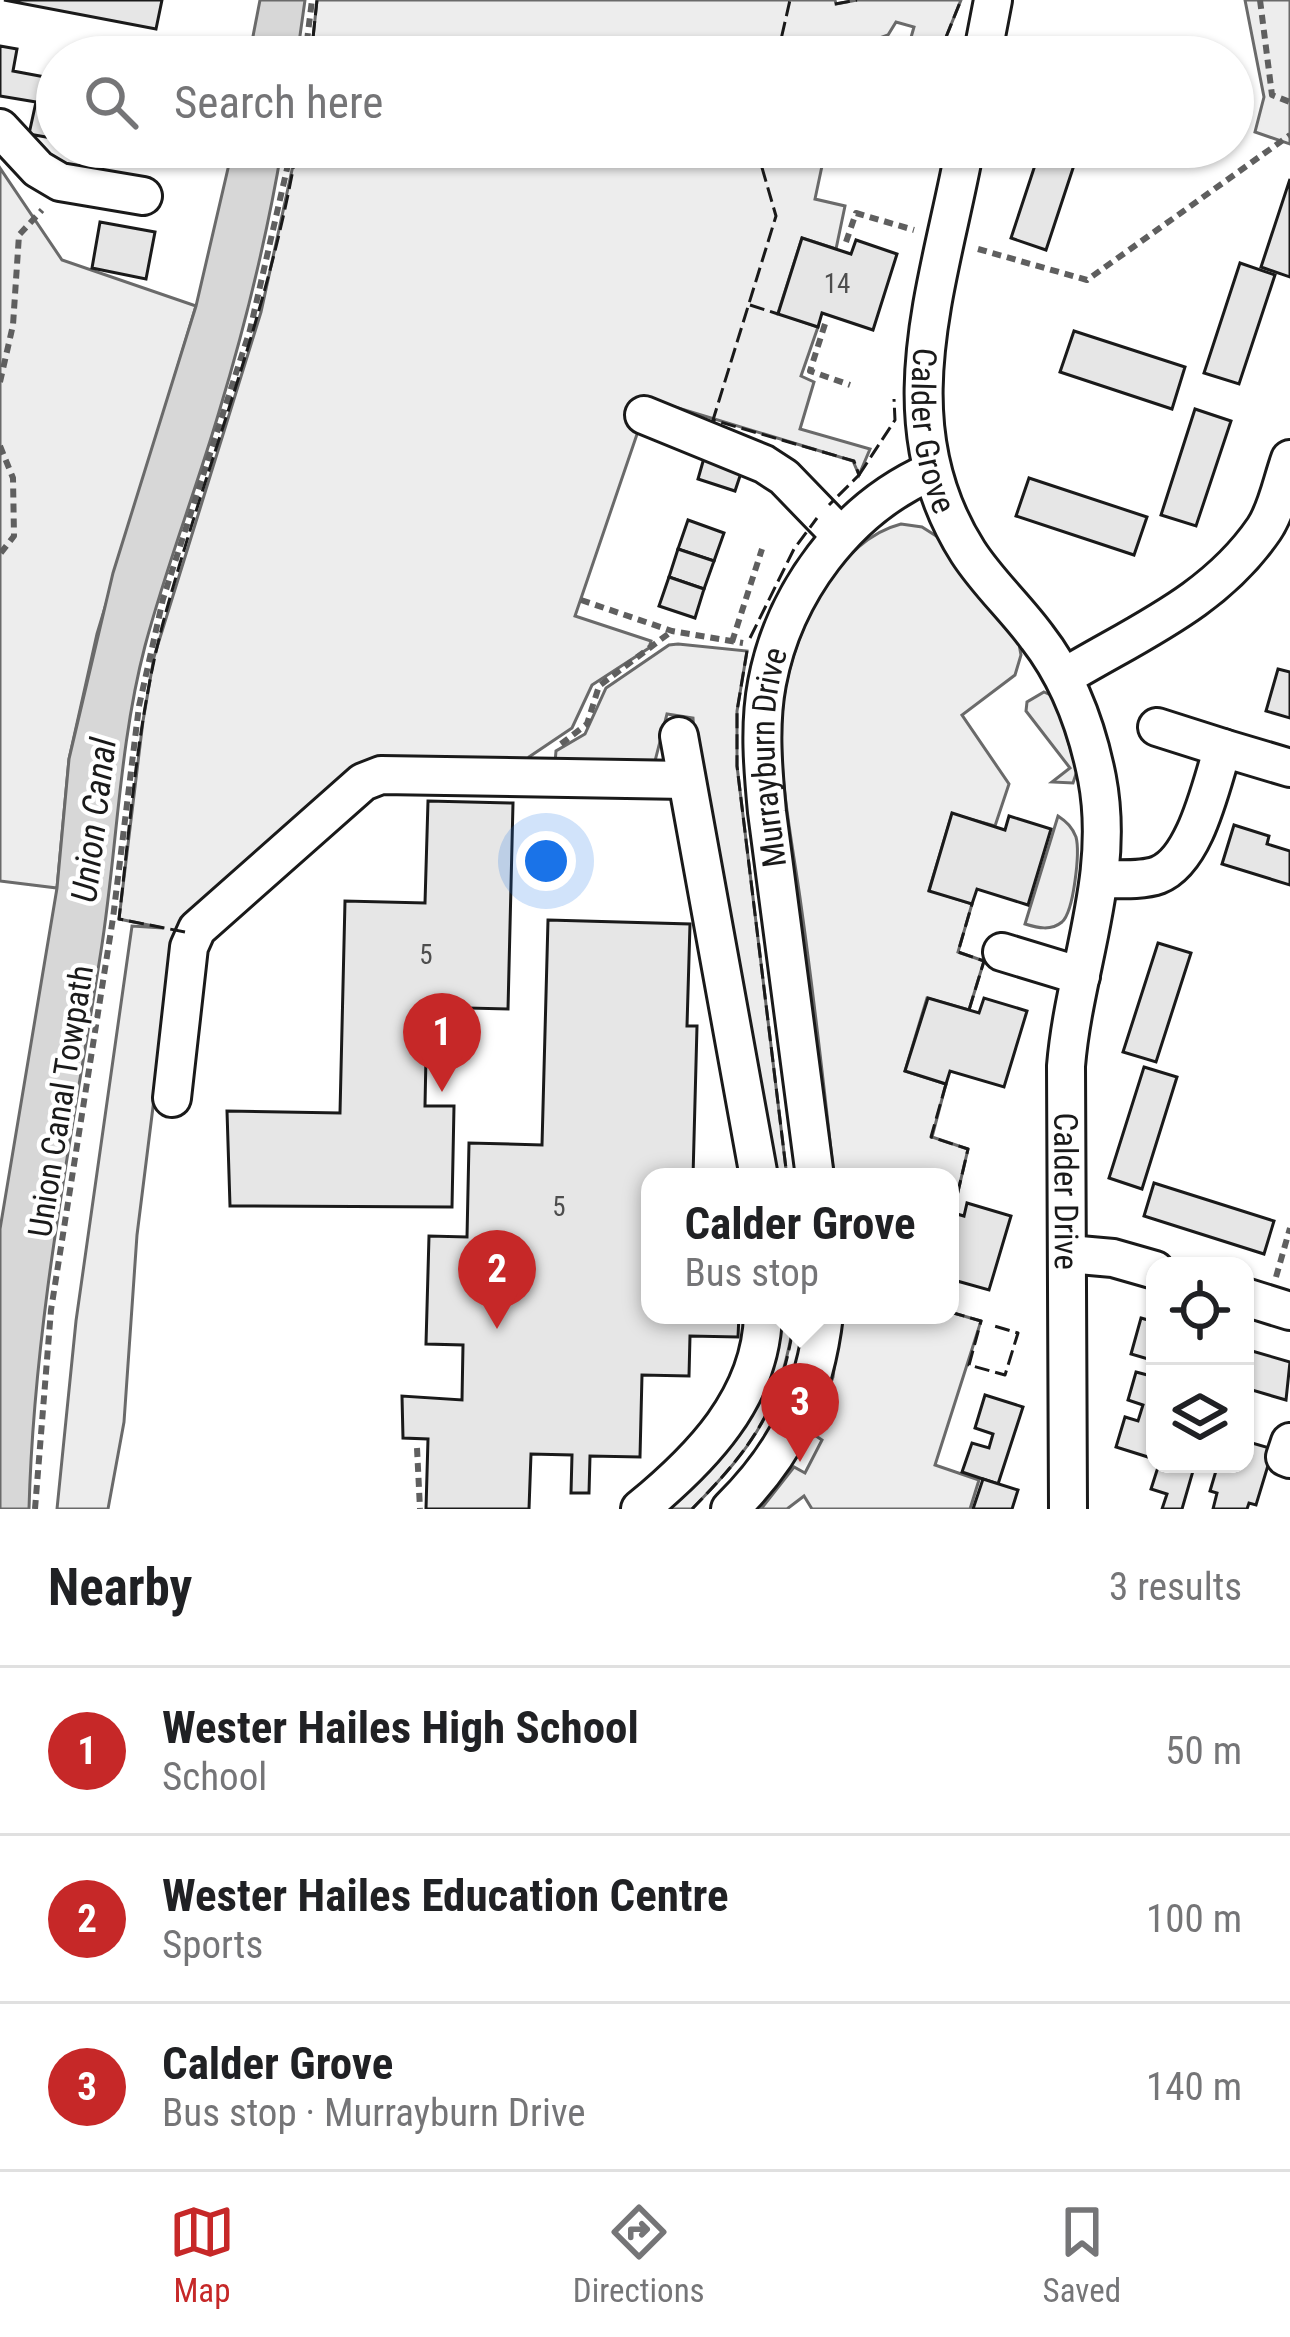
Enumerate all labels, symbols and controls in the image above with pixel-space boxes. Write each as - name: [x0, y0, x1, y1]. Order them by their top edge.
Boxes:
- search box: [36, 36, 1254, 168]
- icon: search: [78, 69, 144, 135]
- text: Search here: [174, 76, 383, 129]
- house number: 14: [824, 268, 850, 300]
- street label: Calder Grove: [904, 346, 964, 519]
- street label: Murrayburn Drive: [743, 643, 795, 870]
- water label: Union Canal: [63, 735, 125, 905]
- your location: [516, 831, 576, 891]
- house number: 5: [419, 939, 433, 971]
- street label: Union Canal Towpath: [20, 963, 101, 1240]
- pin: 1: [403, 993, 481, 1092]
- street label: Calder Drive: [1046, 1112, 1086, 1270]
- popup: [641, 1168, 959, 1324]
- house number: 5: [552, 1191, 566, 1223]
- text: Calder Grove: [684, 1197, 916, 1250]
- pin: 2: [458, 1230, 536, 1329]
- text: Bus stop: [684, 1250, 819, 1296]
- map controls: [1146, 1257, 1254, 1473]
- button: locate: [1146, 1257, 1254, 1365]
- pin: 3: [761, 1363, 839, 1462]
- button: layers: [1146, 1365, 1254, 1473]
- text: Nearby: [48, 1558, 192, 1617]
- text: 3 results: [1109, 1564, 1242, 1610]
- text: Wester Hailes High School: [162, 1701, 639, 1754]
- text: 1: [77, 1728, 97, 1774]
- text: 50 m: [1165, 1728, 1242, 1774]
- text: School: [162, 1754, 267, 1800]
- text: Wester Hailes Education Centre: [162, 1869, 729, 1922]
- text: 2: [77, 1896, 97, 1942]
- text: 100 m: [1146, 1896, 1242, 1942]
- text: Sports: [162, 1922, 263, 1968]
- text: Calder Grove: [162, 2037, 393, 2090]
- text: 3: [77, 2064, 97, 2110]
- text: 140 m: [1146, 2064, 1242, 2110]
- text: Bus stop · Murrayburn Drive: [162, 2090, 586, 2136]
- tab: Map: [169, 2199, 235, 2310]
- tab: Directions: [573, 2199, 705, 2310]
- tab: Saved: [1043, 2199, 1121, 2310]

